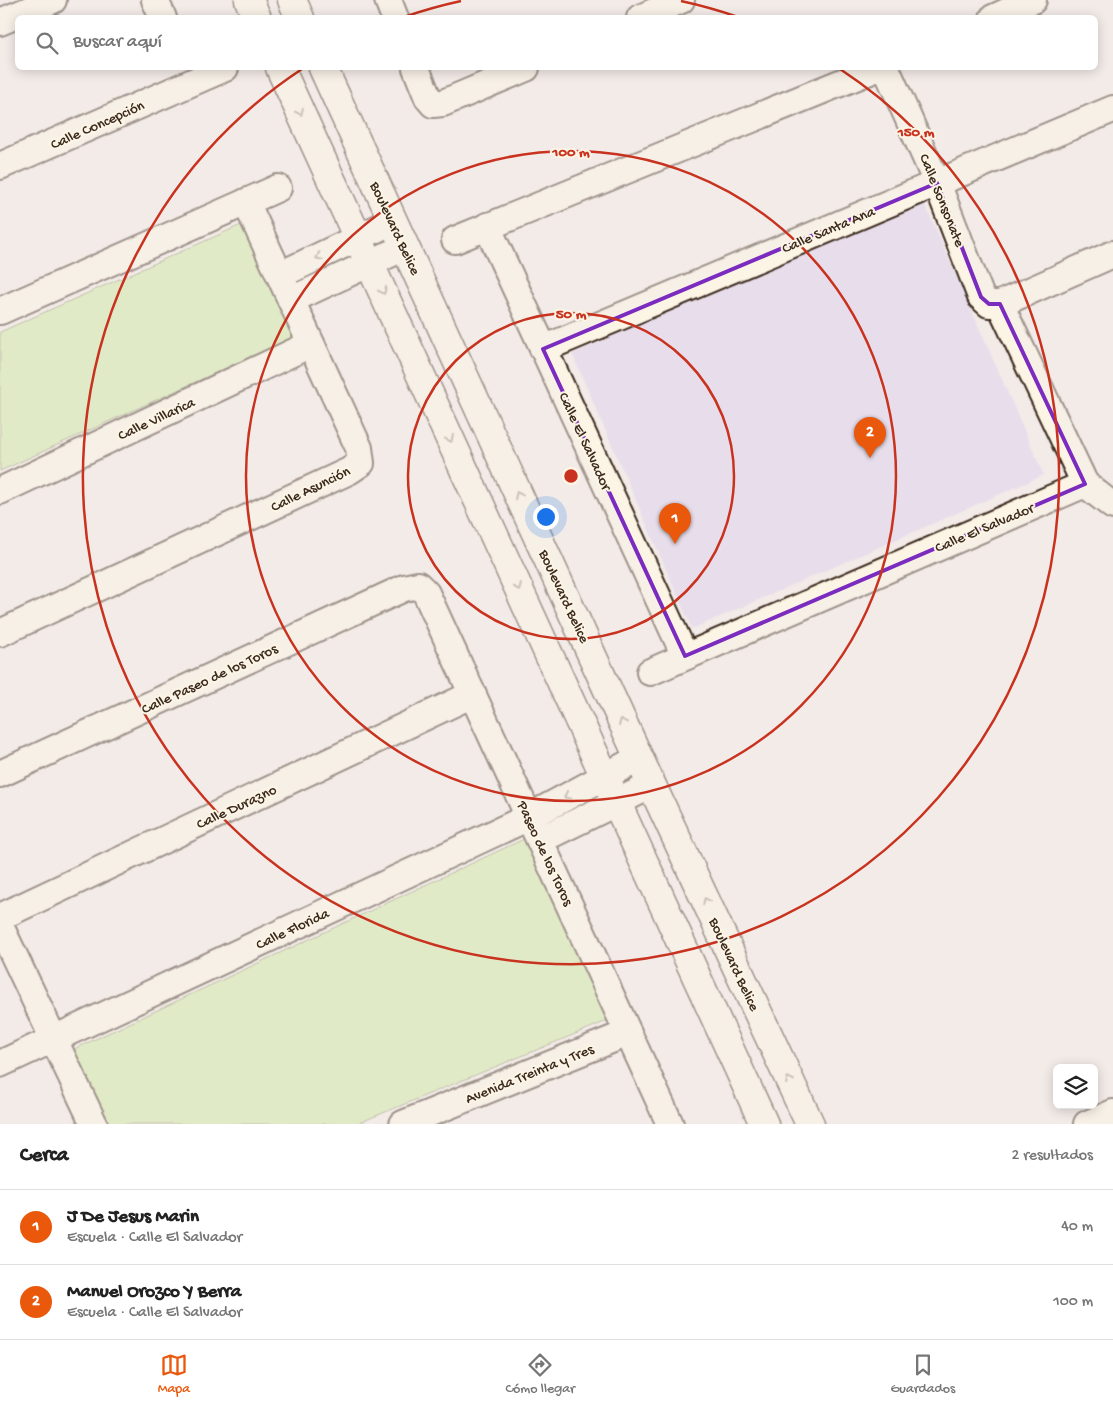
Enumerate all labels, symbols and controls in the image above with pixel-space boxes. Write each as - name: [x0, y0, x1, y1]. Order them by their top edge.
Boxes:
- search box: [15, 15, 1098, 70]
- icon: search: [33, 29, 61, 57]
- text: Buscar aquí: [73, 31, 162, 54]
- street label: Calle Concepción: [48, 97, 148, 155]
- one-way arrow: [294, 107, 305, 116]
- text: 150 m: [897, 124, 935, 142]
- text: 100 m: [551, 144, 590, 162]
- street label: Calle Sonsonate: [914, 152, 968, 250]
- street label: Boulevard Belice: [364, 178, 424, 279]
- street label: Calle Santa Ana: [780, 203, 879, 258]
- one-way arrow: [315, 251, 324, 262]
- one-way arrow: [376, 286, 387, 295]
- text: 50 m: [556, 306, 587, 324]
- street label: Calle El Salvador: [554, 390, 615, 495]
- street label: Calle Villarica: [115, 394, 199, 445]
- pin: 2: [854, 417, 886, 458]
- one-way arrow: [444, 434, 455, 443]
- street label: Calle Asunción: [268, 463, 354, 517]
- centre of rings: [562, 467, 580, 485]
- one-way arrow: [514, 491, 525, 500]
- street label: Calle El Salvador: [932, 499, 1039, 558]
- pin: 1: [659, 503, 691, 544]
- your location: [533, 504, 559, 530]
- street label: Boulevard Belice: [533, 546, 593, 647]
- one-way arrow: [512, 582, 522, 591]
- street label: Calle Paseo de los Toros: [139, 640, 281, 719]
- one-way arrow: [618, 718, 629, 727]
- street label: Calle Durazno: [194, 781, 280, 834]
- one-way arrow: [563, 790, 572, 800]
- street label: Paseo de los Toros: [512, 798, 577, 910]
- one-way arrow: [701, 897, 712, 906]
- street label: Calle Florida: [253, 905, 333, 955]
- street label: Boulevard Belice: [703, 914, 763, 1015]
- street label: Avenida Treinta y Tres: [463, 1041, 597, 1109]
- map controls: [1053, 1064, 1098, 1109]
- button: layers: [1053, 1064, 1098, 1109]
- one-way arrow: [785, 1076, 796, 1085]
- text: Cerca: [20, 1144, 68, 1169]
- text: 2 resultados: [1012, 1147, 1093, 1166]
- text: J De Jesus Marin: [67, 1206, 199, 1229]
- text: 1: [33, 1218, 39, 1237]
- text: 40 m: [1061, 1218, 1093, 1237]
- text: Escuela · Calle El Salvador: [67, 1229, 242, 1248]
- text: Manuel Orozco Y Berra: [67, 1281, 241, 1304]
- text: 2: [32, 1293, 40, 1312]
- text: 100 m: [1053, 1293, 1093, 1312]
- text: Escuela · Calle El Salvador: [67, 1304, 242, 1323]
- tab: Mapa: [158, 1351, 190, 1398]
- tab: Cómo llegar: [505, 1351, 575, 1398]
- tab: Guardados: [890, 1351, 955, 1398]

